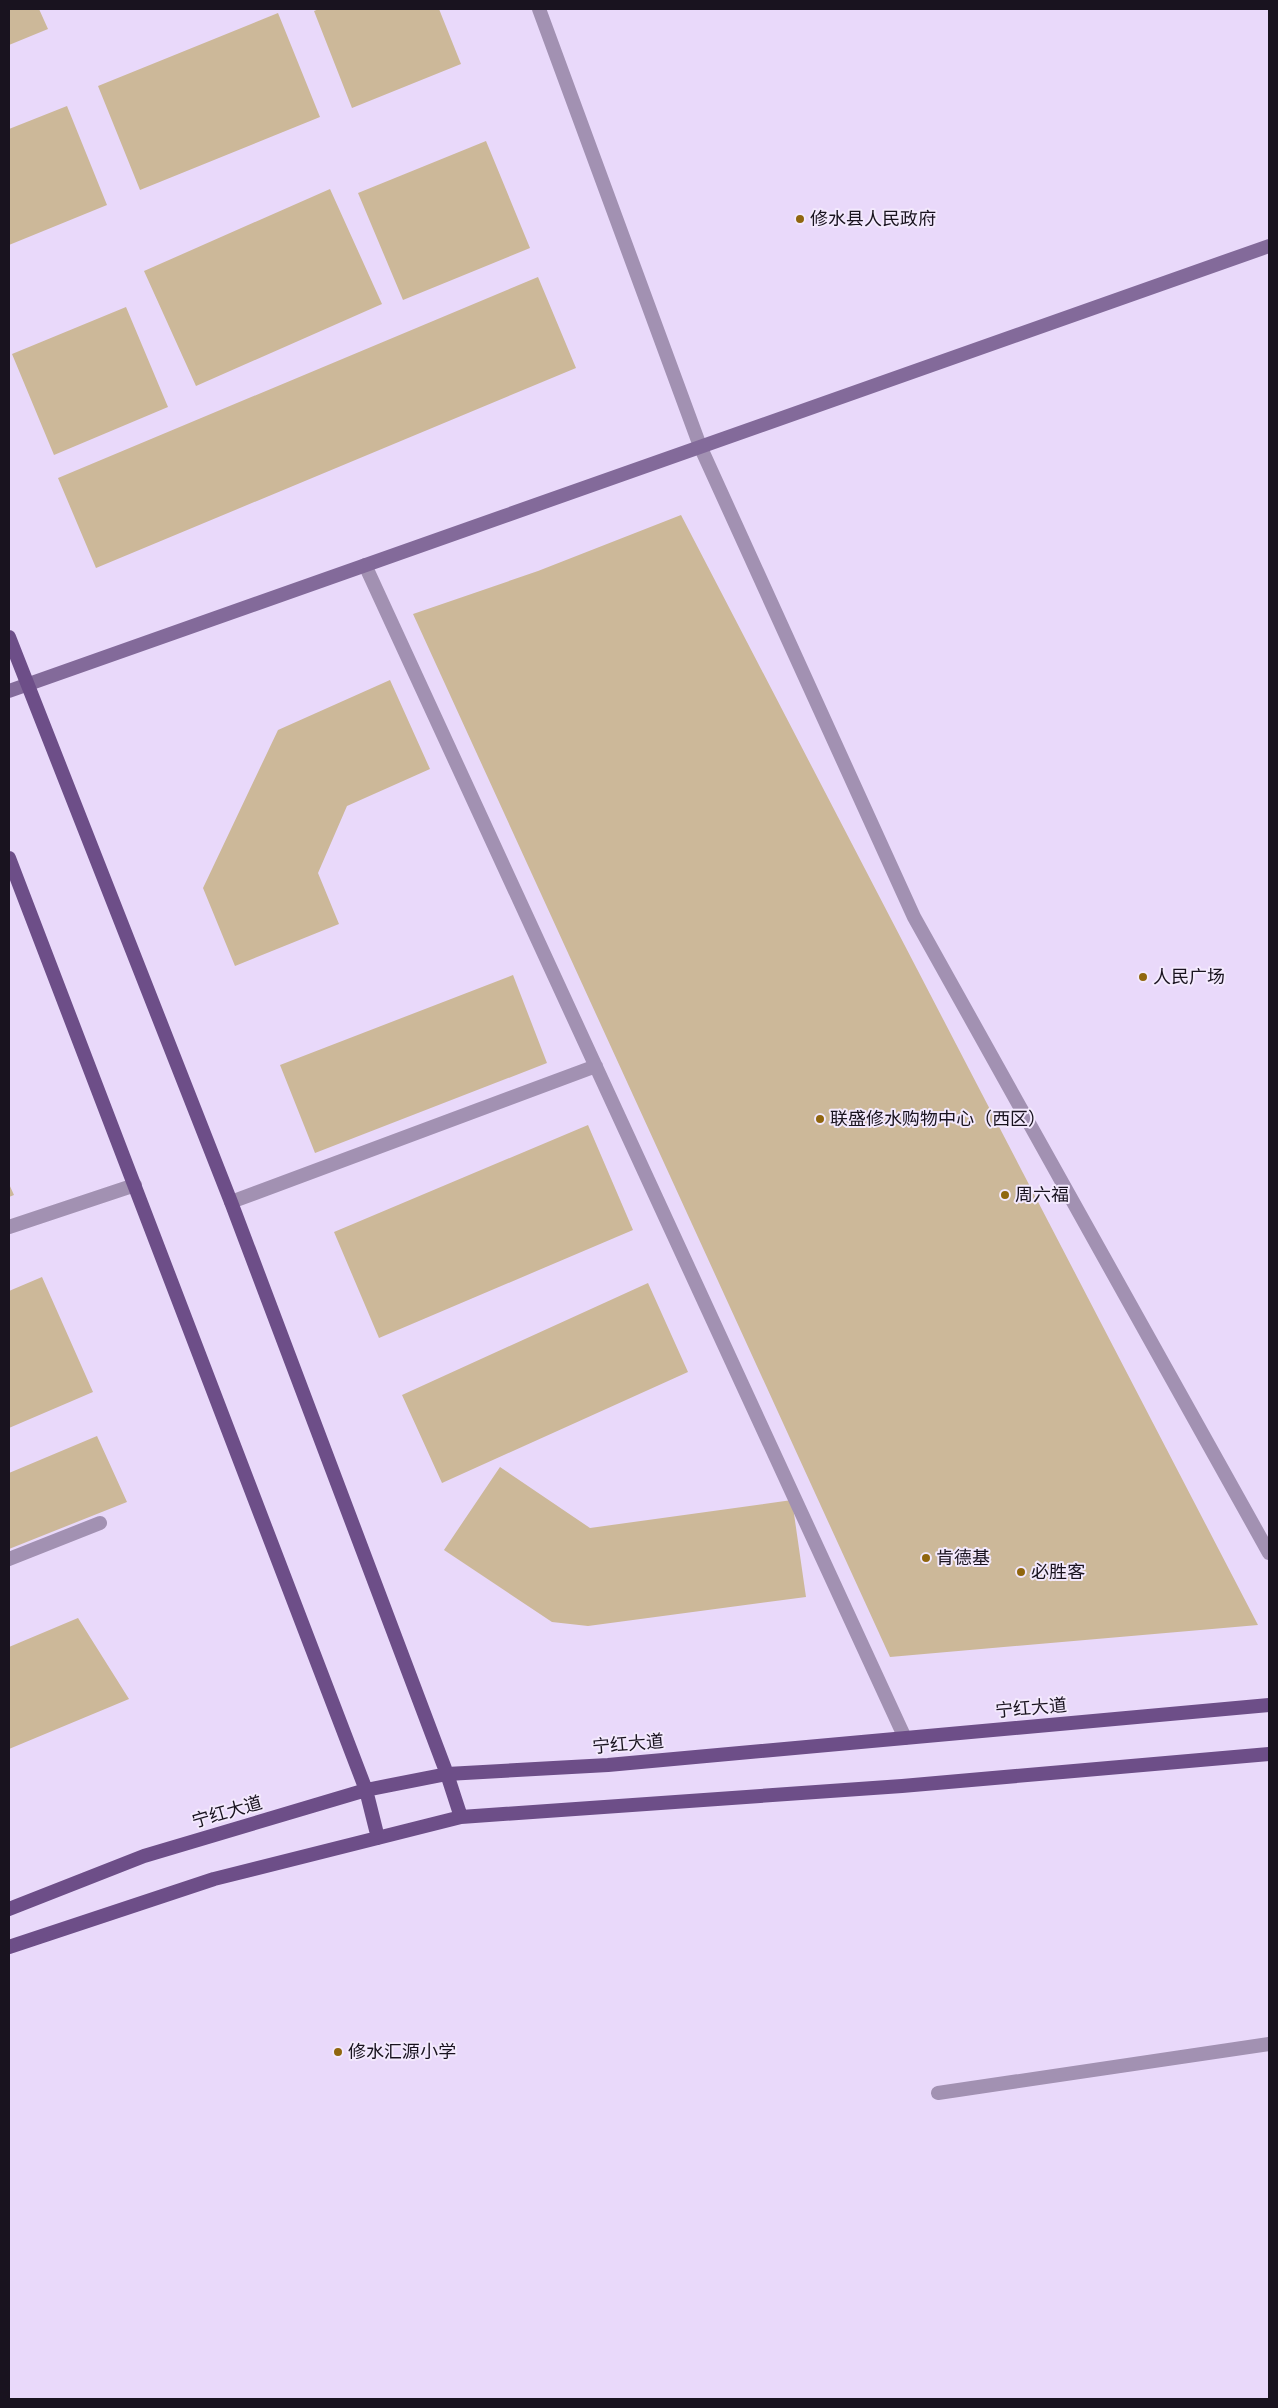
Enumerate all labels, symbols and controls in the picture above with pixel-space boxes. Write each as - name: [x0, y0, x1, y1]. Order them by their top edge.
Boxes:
- place label: 修水县人民政府: [810, 207, 936, 230]
- marker: 修水县人民政府: [794, 213, 806, 225]
- place label: 人民广场: [1153, 965, 1225, 988]
- marker: 人民广场: [1137, 971, 1149, 983]
- place label: 联盛修水购物中心（西区）: [830, 1107, 1046, 1130]
- marker: 联盛修水购物中心（西区）: [814, 1113, 826, 1125]
- place label: 周六福: [1015, 1183, 1069, 1206]
- marker: 周六福: [999, 1189, 1011, 1201]
- place label: 肯德基: [936, 1546, 990, 1569]
- marker: 肯德基: [920, 1552, 932, 1564]
- place label: 必胜客: [1031, 1560, 1085, 1583]
- marker: 必胜客: [1015, 1566, 1027, 1578]
- street label: 宁红大道: [994, 1693, 1068, 1722]
- street label: 宁红大道: [591, 1729, 665, 1758]
- street label: 宁红大道: [189, 1791, 265, 1832]
- place label: 修水汇源小学: [348, 2040, 456, 2063]
- marker: 修水汇源小学: [332, 2046, 344, 2058]

